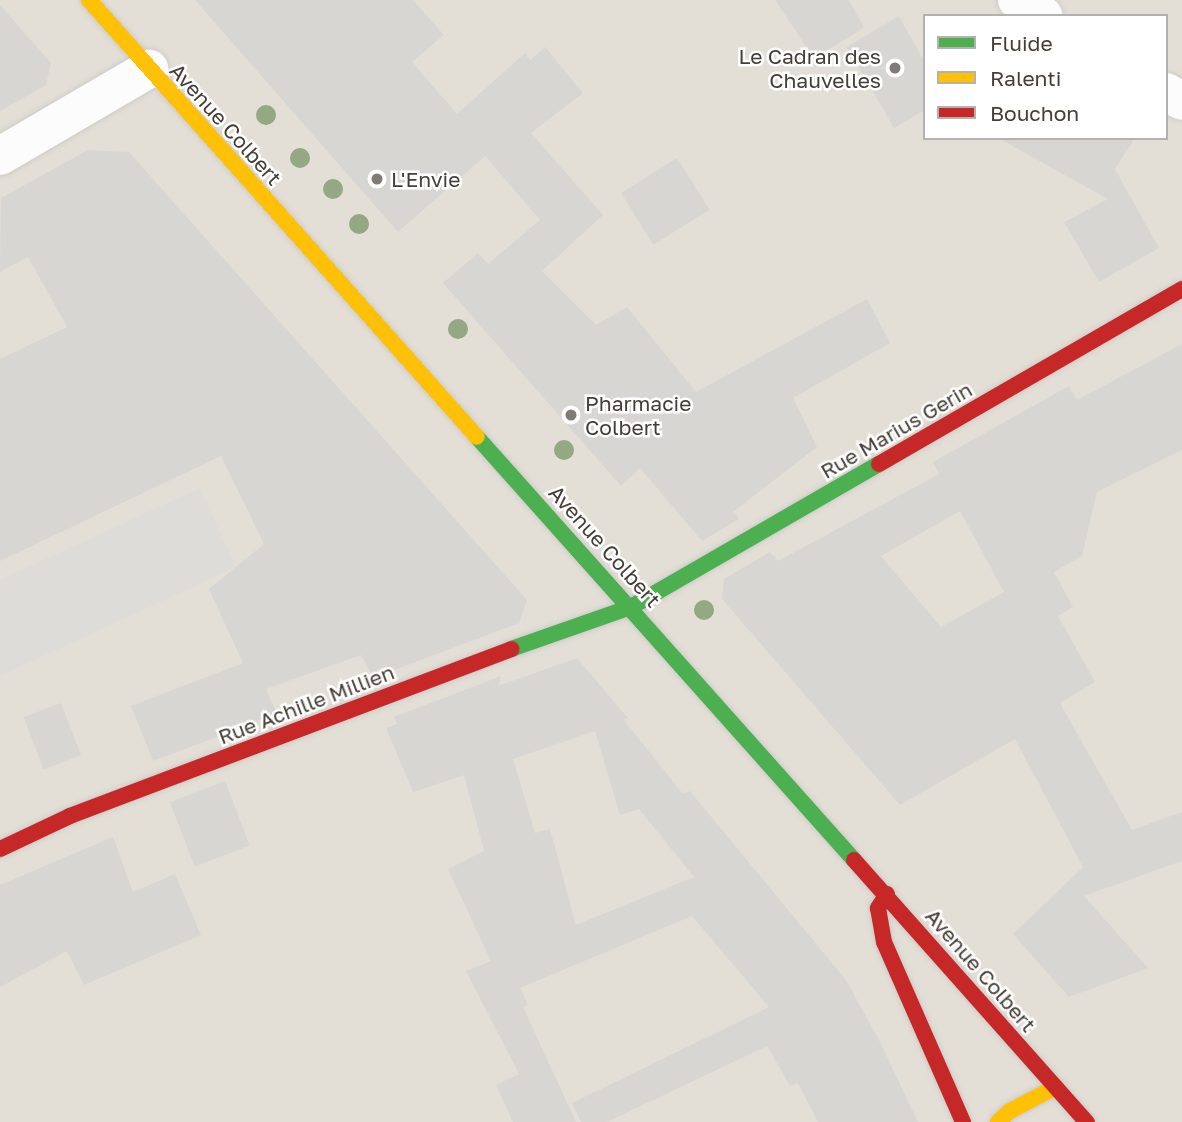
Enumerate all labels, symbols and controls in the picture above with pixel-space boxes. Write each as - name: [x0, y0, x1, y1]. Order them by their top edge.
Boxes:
- legend: [923, 14, 1168, 140]
- text: Fluide: [990, 30, 1053, 56]
- place label: Le Cadran des Chauvelles: [739, 43, 881, 93]
- street label: Avenue Colbert: [165, 58, 287, 190]
- marker: Le Cadran des Chauvelles: [887, 60, 903, 76]
- text: Ralenti: [990, 65, 1061, 91]
- text: Bouchon: [990, 100, 1079, 126]
- place label: L'Envie: [391, 166, 460, 192]
- marker: L'Envie: [369, 171, 385, 187]
- street label: Rue Marius Gerin: [816, 376, 976, 484]
- place label: Pharmacie Colbert: [585, 390, 691, 440]
- marker: Pharmacie Colbert: [563, 407, 579, 423]
- street label: Avenue Colbert: [544, 480, 666, 612]
- street label: Rue Achille Millien: [214, 659, 398, 749]
- street label: Avenue Colbert: [921, 903, 1041, 1037]

